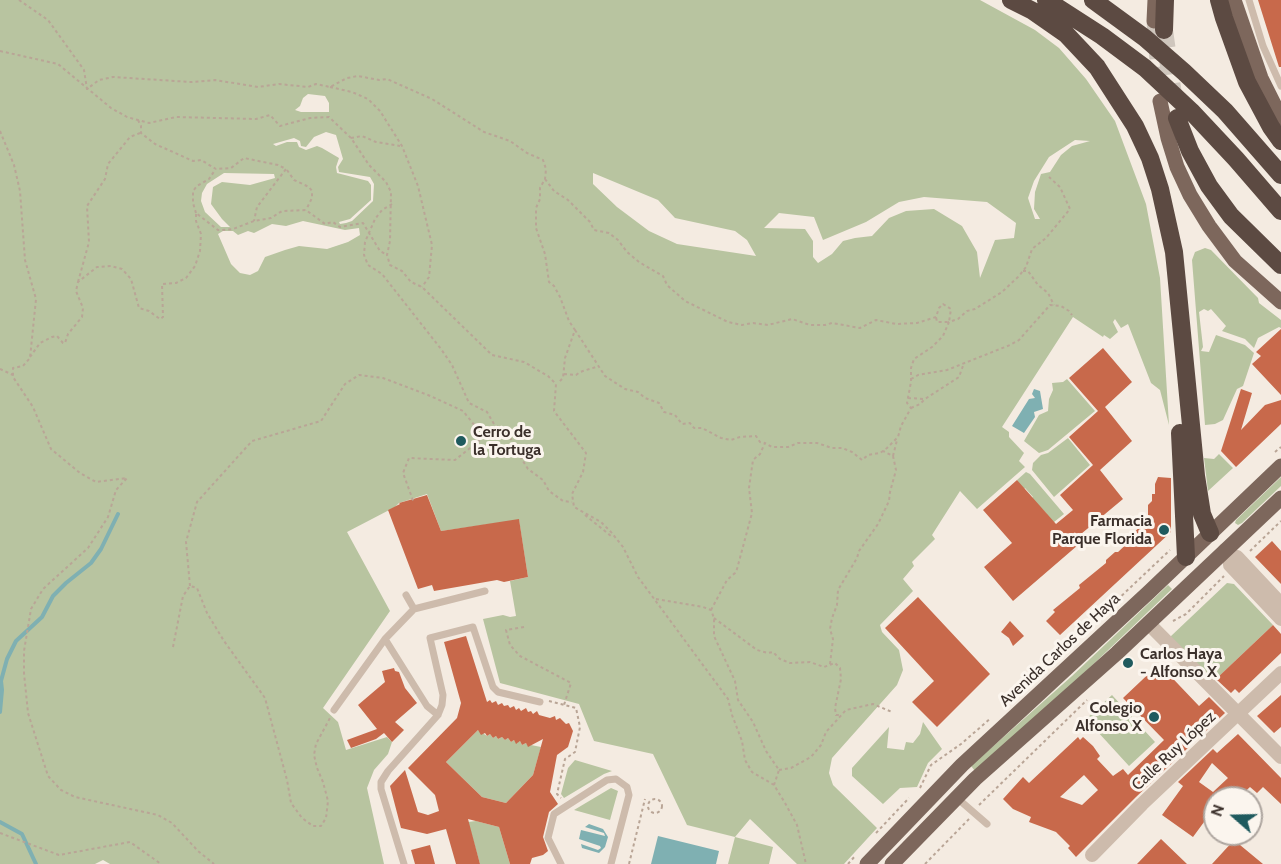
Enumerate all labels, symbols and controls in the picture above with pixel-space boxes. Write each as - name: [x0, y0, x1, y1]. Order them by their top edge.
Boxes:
- place label: Cerro de la Tortuga: [473, 422, 541, 460]
- marker: Cerro de la Tortuga: [454, 434, 468, 448]
- place label: Farmacia Parque Florida: [1052, 511, 1152, 549]
- marker: Farmacia Parque Florida: [1157, 523, 1171, 537]
- street label: Avenida Carlos de Haya: [996, 589, 1124, 711]
- place label: Carlos Haya - Alfonso X: [1140, 644, 1222, 682]
- marker: Carlos Haya - Alfonso X: [1121, 656, 1135, 670]
- place label: Colegio Alfonso X: [1075, 698, 1142, 736]
- street label: Calle Ruy López: [1128, 707, 1220, 795]
- marker: Colegio Alfonso X: [1147, 710, 1161, 724]
- north arrow: [1203, 786, 1263, 846]
- text: N: [1207, 802, 1228, 819]

